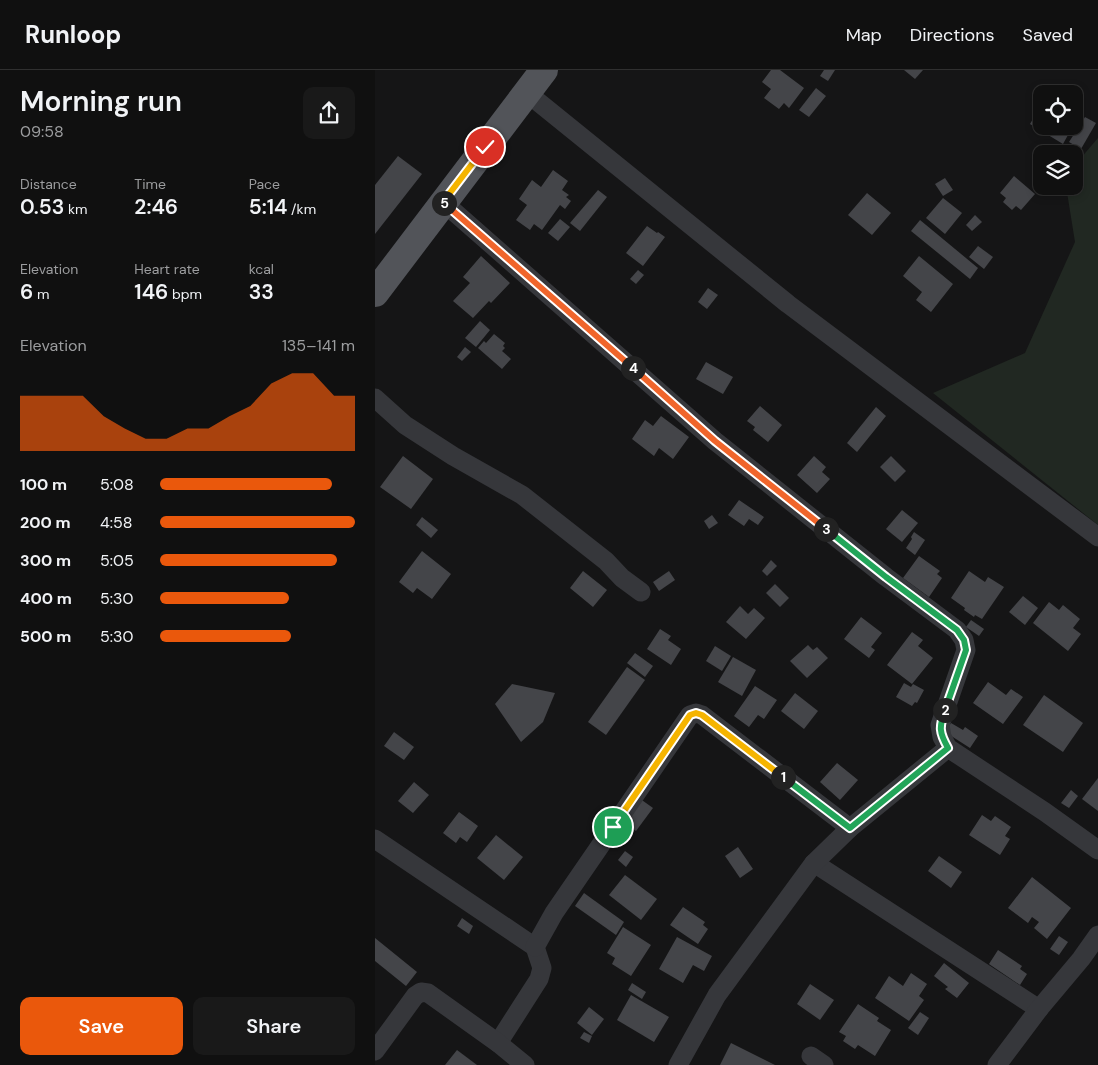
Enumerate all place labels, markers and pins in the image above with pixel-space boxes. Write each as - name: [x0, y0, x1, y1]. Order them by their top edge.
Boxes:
- pin: [464, 126, 506, 168]
- pin: 5: [431, 190, 457, 216]
- pin: 4: [621, 356, 645, 380]
- pin: 3: [813, 516, 839, 542]
- pin: 2: [933, 698, 957, 722]
- pin: 1: [771, 764, 795, 790]
- pin: [592, 806, 634, 848]

